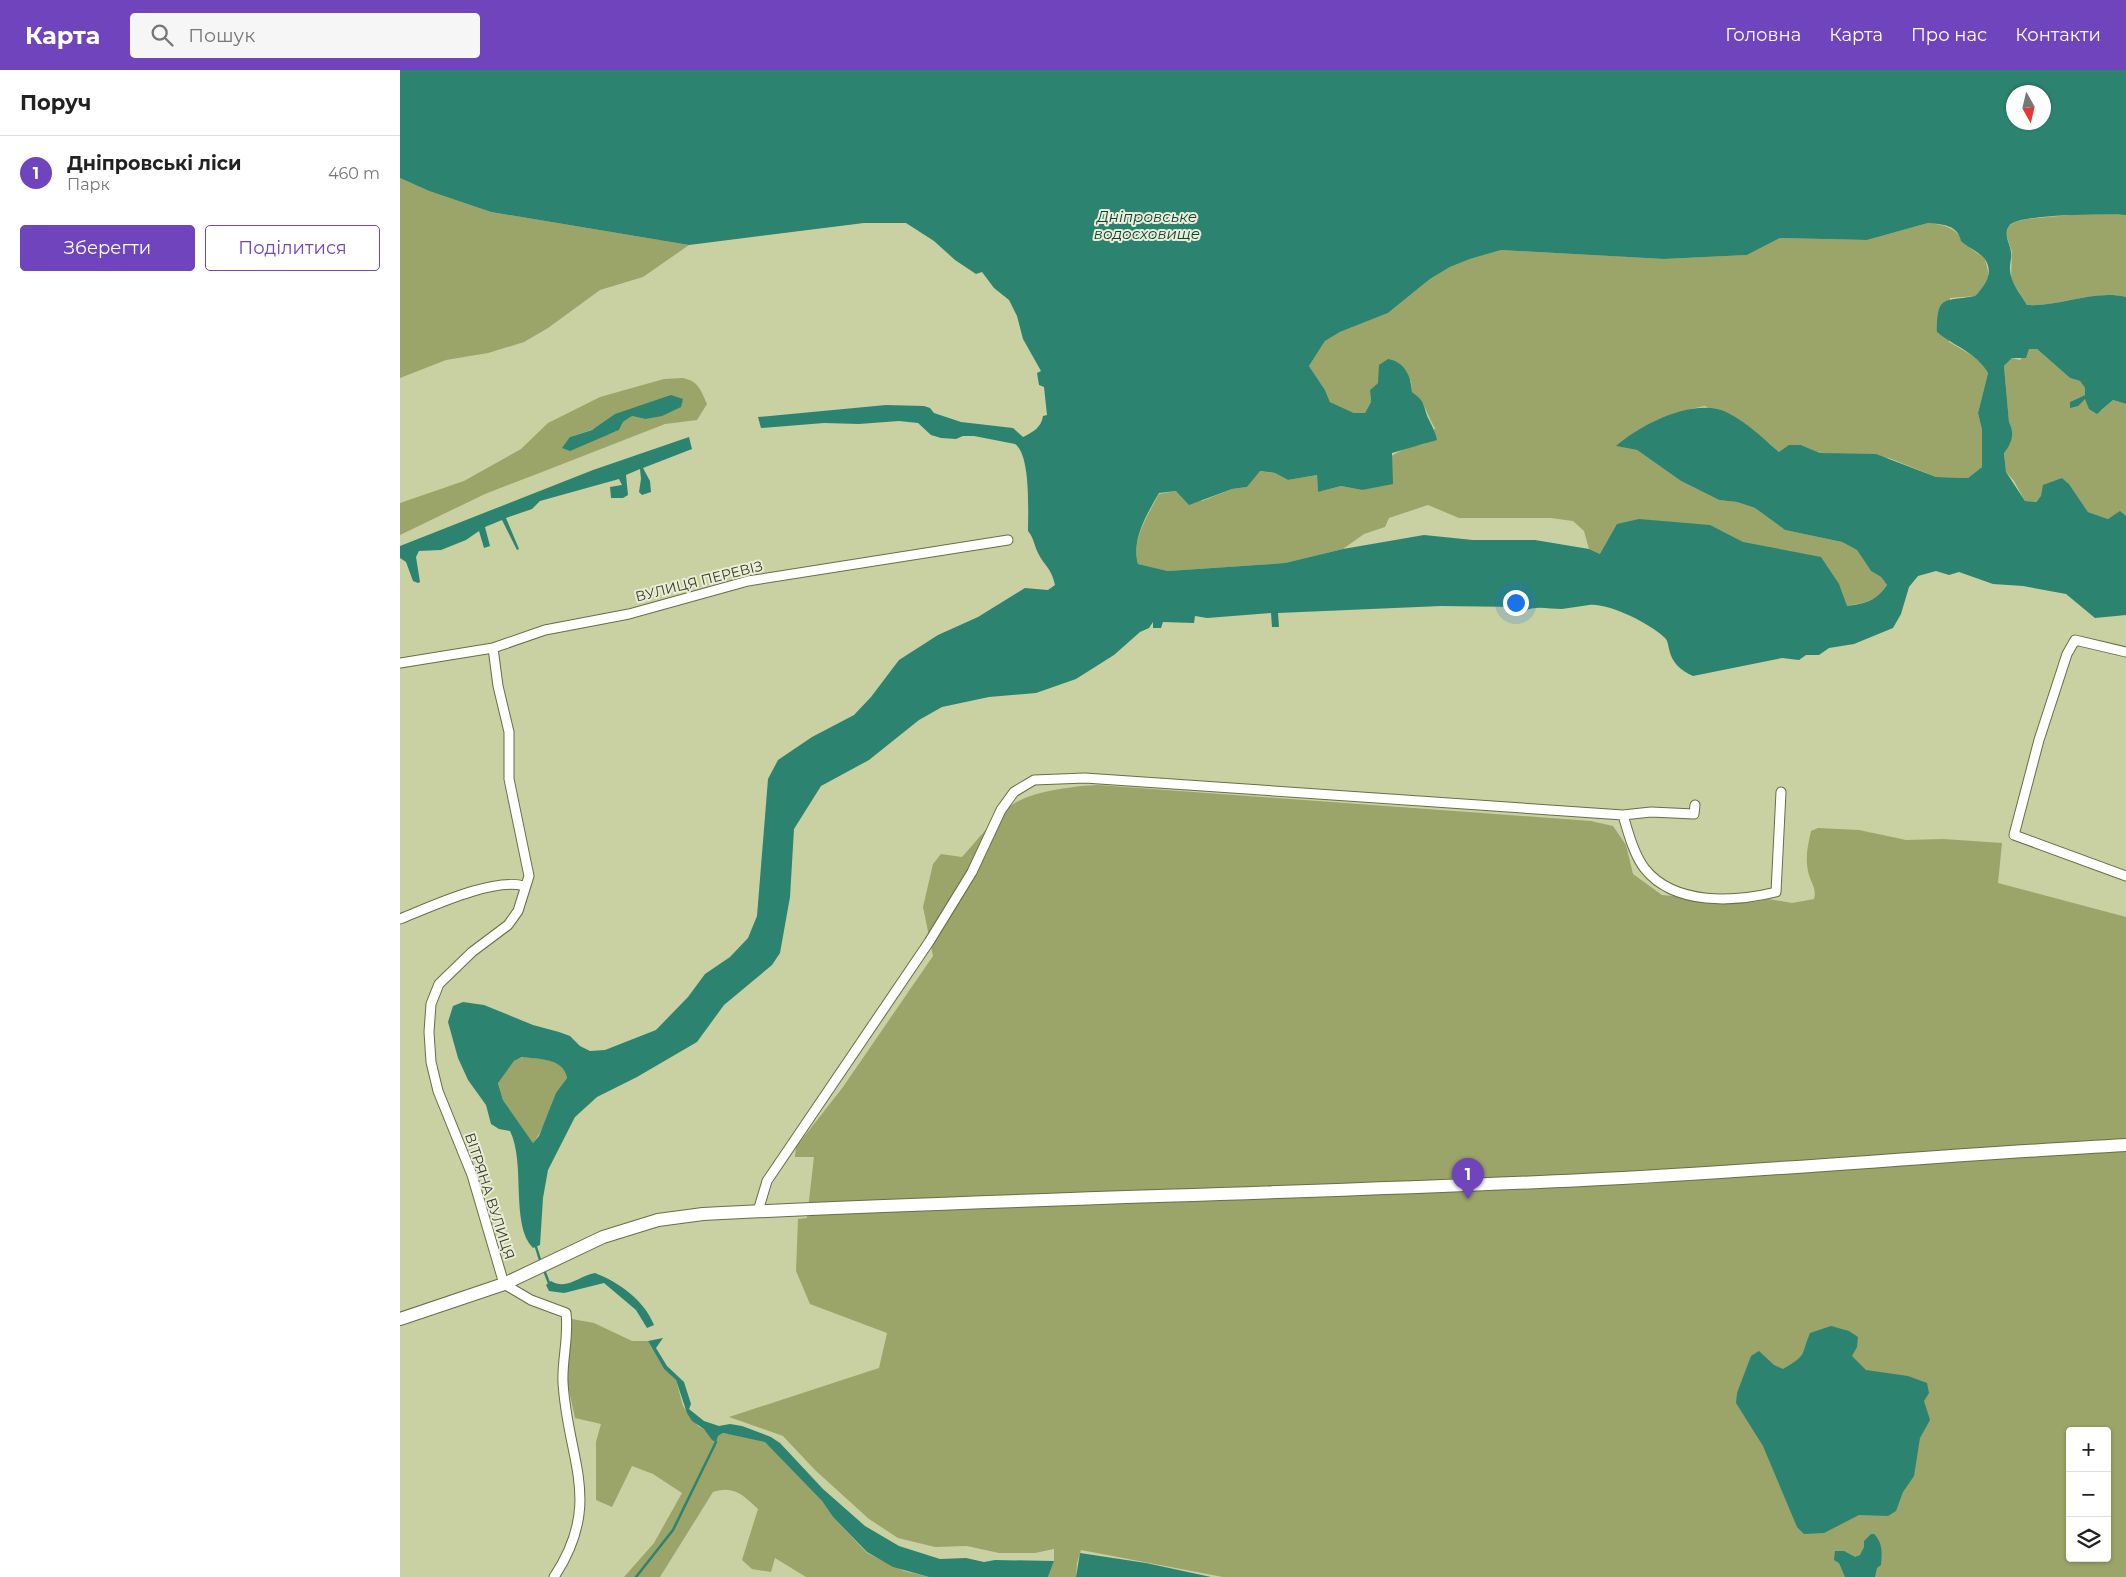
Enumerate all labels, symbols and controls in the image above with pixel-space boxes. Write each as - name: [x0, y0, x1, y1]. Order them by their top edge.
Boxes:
- search box: [130, 13, 480, 58]
- text: Карта: [25, 21, 100, 50]
- icon: search: [148, 21, 176, 49]
- text: Пошук: [188, 24, 255, 47]
- text: Головна: [1725, 24, 1801, 46]
- text: Карта: [1829, 24, 1883, 46]
- text: Про нас: [1911, 24, 1987, 46]
- text: Контакти: [2015, 24, 2101, 46]
- north arrow: [2006, 85, 2051, 130]
- text: Поруч: [20, 90, 91, 115]
- text: Дніпровські ліси: [67, 152, 242, 175]
- text: 1: [33, 164, 39, 183]
- text: 460 m: [328, 164, 380, 183]
- text: Парк: [67, 175, 110, 194]
- water label: Дніпровське водосховище: [1094, 207, 1200, 243]
- button: Зберегти: [20, 225, 195, 271]
- button: Поділитися: [205, 225, 380, 271]
- street label: ВУЛИЦЯ ПЕРЕВІЗ: [633, 556, 765, 606]
- your location: [1503, 590, 1529, 616]
- street label: ВІТРЯНА ВУЛИЦЯ: [461, 1130, 519, 1262]
- pin: 1: [1452, 1158, 1484, 1199]
- map controls: [2066, 1427, 2111, 1562]
- button: +: [2066, 1427, 2111, 1472]
- button: −: [2066, 1472, 2111, 1517]
- button: layers: [2066, 1517, 2111, 1562]

